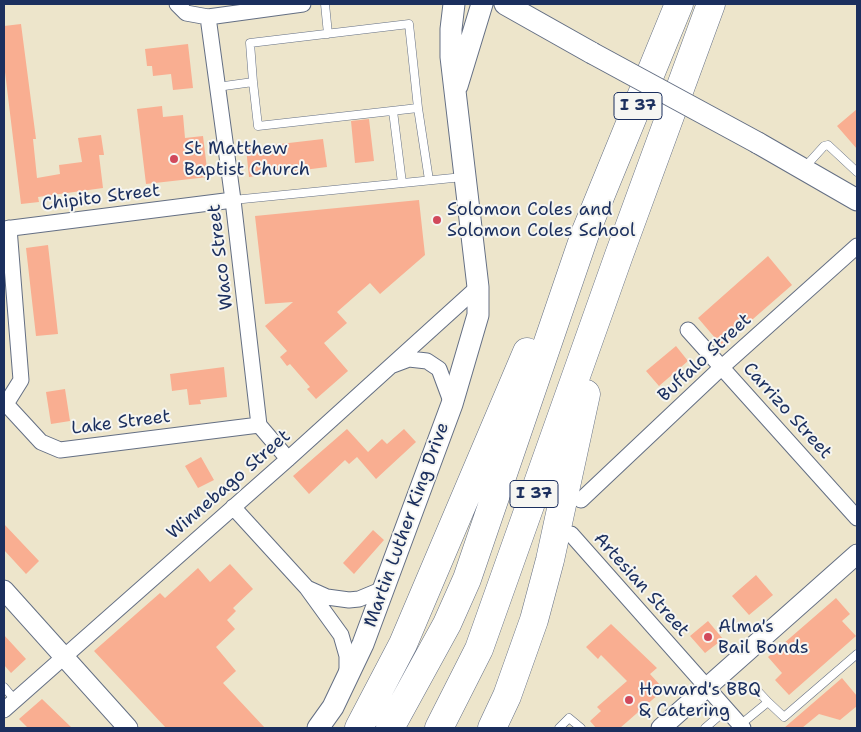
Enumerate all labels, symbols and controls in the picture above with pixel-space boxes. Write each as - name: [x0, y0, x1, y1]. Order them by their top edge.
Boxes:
- road number: I 37: [614, 92, 662, 120]
- place label: St Matthew Baptist Church: [184, 138, 310, 180]
- marker: St Matthew Baptist Church: [168, 153, 180, 165]
- street label: Chipito Street: [41, 180, 161, 216]
- place label: Solomon Coles and Solomon Coles School: [447, 199, 635, 242]
- street label: Waco Street: [204, 203, 238, 311]
- marker: Solomon Coles and Solomon Coles School: [431, 214, 443, 226]
- street label: Buffalo Street: [654, 309, 756, 407]
- street label: Carrizo Street: [738, 358, 836, 464]
- street label: Lake Street: [70, 406, 172, 440]
- street label: Martin Luther King Drive: [360, 420, 454, 630]
- street label: Winnebago Street: [163, 426, 295, 544]
- road number: I 37: [510, 480, 558, 508]
- street label: Artesian Street: [589, 528, 693, 642]
- place label: Alma's Bail Bonds: [718, 616, 809, 659]
- marker: Alma's Bail Bonds: [702, 631, 714, 643]
- place label: Howard's BBQ & Catering: [639, 679, 761, 722]
- marker: Howard's BBQ & Catering: [623, 694, 635, 706]

